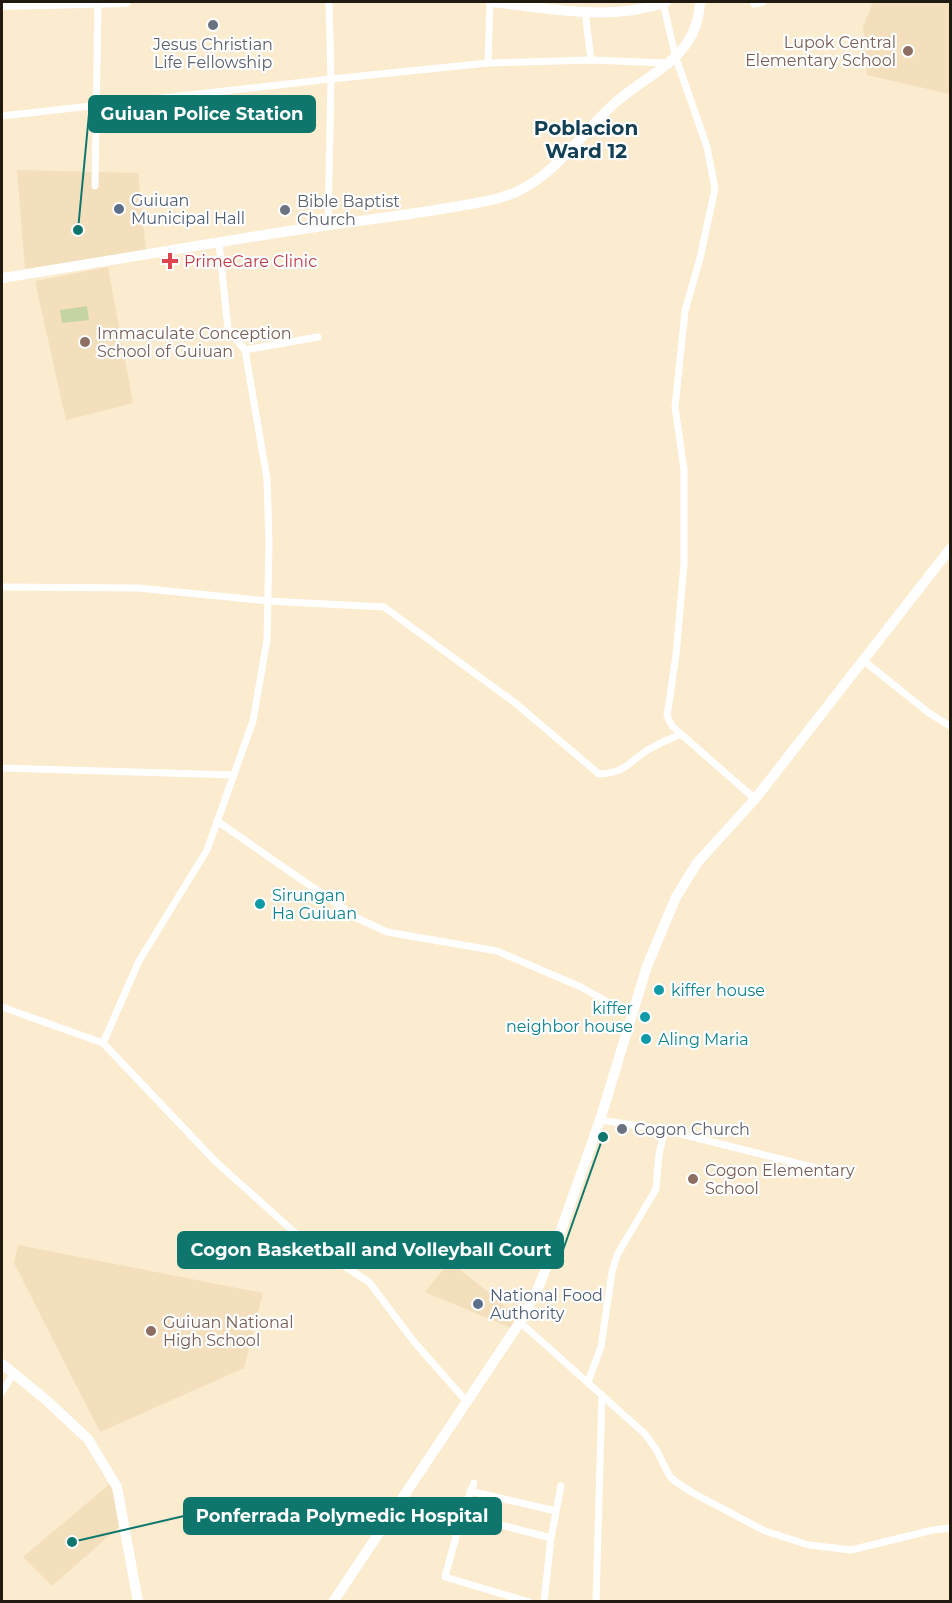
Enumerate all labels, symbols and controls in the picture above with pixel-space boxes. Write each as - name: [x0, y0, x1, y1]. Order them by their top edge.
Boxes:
- marker: Jesus Christian Life Fellowship: [206, 18, 220, 32]
- place label: Lupok Central Elementary School: [745, 33, 896, 70]
- place label: Jesus Christian Life Fellowship: [152, 35, 273, 72]
- marker: Lupok Central Elementary School: [901, 44, 915, 58]
- callout: Guiuan Police Station: [89, 96, 315, 132]
- text: Guiuan Police Station: [101, 103, 303, 125]
- district label: Poblacion Ward 12: [534, 116, 638, 163]
- place label: Guiuan Municipal Hall: [131, 191, 245, 228]
- place label: Bible Baptist Church: [297, 192, 400, 229]
- marker: Guiuan Municipal Hall: [112, 202, 126, 216]
- marker: Bible Baptist Church: [278, 203, 292, 217]
- marker: PrimeCare Clinic: [161, 252, 179, 270]
- place label: PrimeCare Clinic: [184, 252, 317, 271]
- place label: Immaculate Conception School of Guiuan: [97, 324, 292, 361]
- marker: Immaculate Conception School of Guiuan: [78, 335, 92, 349]
- place label: Sirungan Ha Guiuan: [272, 886, 357, 923]
- marker: Sirungan Ha Guiuan: [253, 897, 267, 911]
- place label: kiffer house: [671, 981, 765, 1000]
- marker: kiffer house: [652, 983, 666, 997]
- place label: kiffer neighbor house: [506, 999, 633, 1036]
- marker: kiffer neighbor house: [638, 1010, 652, 1024]
- place label: Aling Maria: [658, 1030, 749, 1049]
- marker: Aling Maria: [639, 1032, 653, 1046]
- place label: Cogon Church: [634, 1120, 750, 1139]
- marker: Cogon Church: [615, 1122, 629, 1136]
- place label: Cogon Elementary School: [705, 1161, 855, 1198]
- marker: Cogon Elementary School: [686, 1172, 700, 1186]
- callout: Cogon Basketball and Volleyball Court: [178, 1232, 563, 1268]
- text: Cogon Basketball and Volleyball Court: [190, 1239, 552, 1261]
- place label: National Food Authority: [490, 1286, 603, 1323]
- marker: National Food Authority: [471, 1297, 485, 1311]
- place label: Guiuan National High School: [163, 1313, 293, 1350]
- marker: Guiuan National High School: [144, 1324, 158, 1338]
- callout: Ponferrada Polymedic Hospital: [184, 1498, 501, 1534]
- text: Ponferrada Polymedic Hospital: [196, 1505, 488, 1527]

